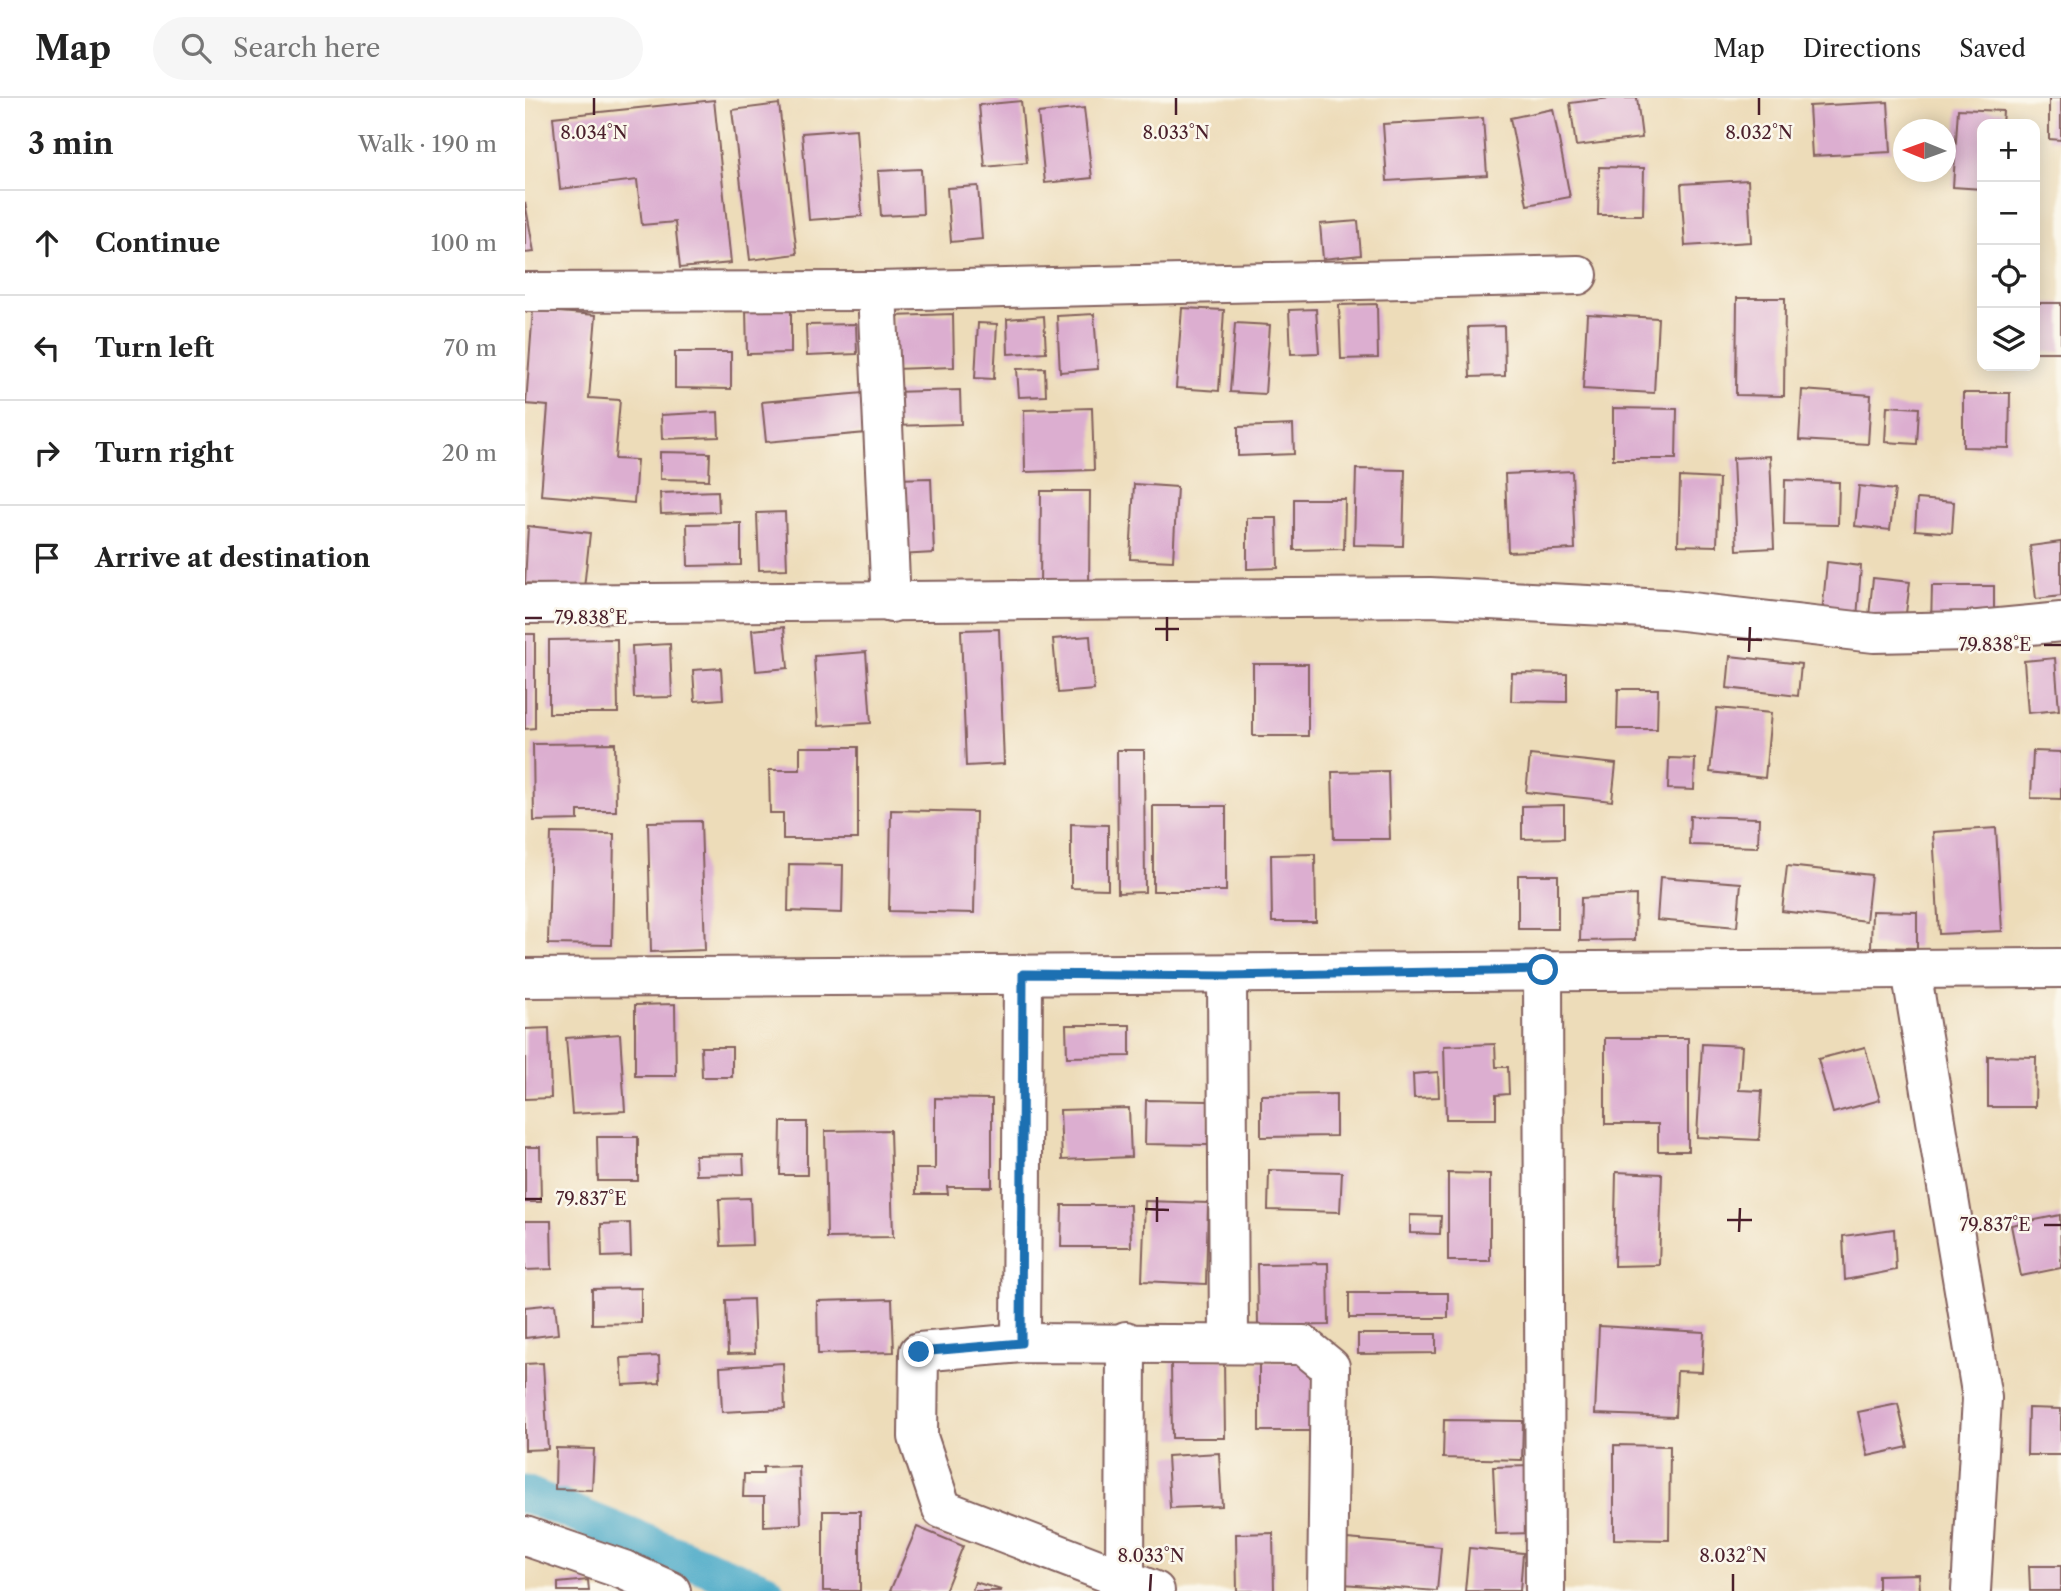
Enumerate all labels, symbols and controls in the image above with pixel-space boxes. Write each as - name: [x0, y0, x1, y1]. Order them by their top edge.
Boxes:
- search box: [153, 17, 643, 80]
- text: Map: [35, 28, 111, 69]
- icon: search: [177, 29, 215, 67]
- text: Search here: [233, 32, 380, 64]
- text: Map: [1713, 34, 1765, 63]
- text: Directions: [1803, 34, 1921, 63]
- text: Saved: [1959, 34, 2026, 63]
- north arrow: [1893, 119, 1956, 182]
- map controls: [1977, 119, 2040, 371]
- button: +: [1977, 119, 2040, 182]
- text: 8.034°N: [560, 122, 628, 144]
- text: 8.033°N: [1142, 122, 1210, 144]
- text: 8.032°N: [1725, 122, 1793, 144]
- text: 3 min: [28, 125, 114, 162]
- text: Walk · 190 m: [358, 130, 497, 158]
- button: −: [1977, 182, 2040, 245]
- icon: ahead: [28, 224, 66, 262]
- text: Continue: [95, 227, 220, 259]
- text: 100 m: [431, 229, 497, 257]
- button: locate: [1977, 245, 2040, 308]
- button: layers: [1977, 308, 2040, 371]
- icon: left: [28, 329, 66, 367]
- text: Turn left: [95, 332, 214, 364]
- text: 70 m: [444, 334, 497, 362]
- icon: right: [28, 434, 66, 472]
- text: Turn right: [95, 437, 234, 469]
- text: 20 m: [442, 439, 497, 467]
- icon: arrive: [28, 539, 66, 577]
- text: Arrive at destination: [95, 542, 370, 574]
- text: 79.838°E: [555, 607, 627, 629]
- text: 79.838°E: [1959, 634, 2031, 656]
- route start: [1527, 954, 1558, 985]
- text: 79.837°E: [555, 1188, 627, 1210]
- text: 79.837°E: [1959, 1214, 2031, 1236]
- route end: [903, 1336, 934, 1367]
- text: 8.033°N: [1117, 1545, 1185, 1567]
- text: 8.032°N: [1699, 1545, 1767, 1567]

